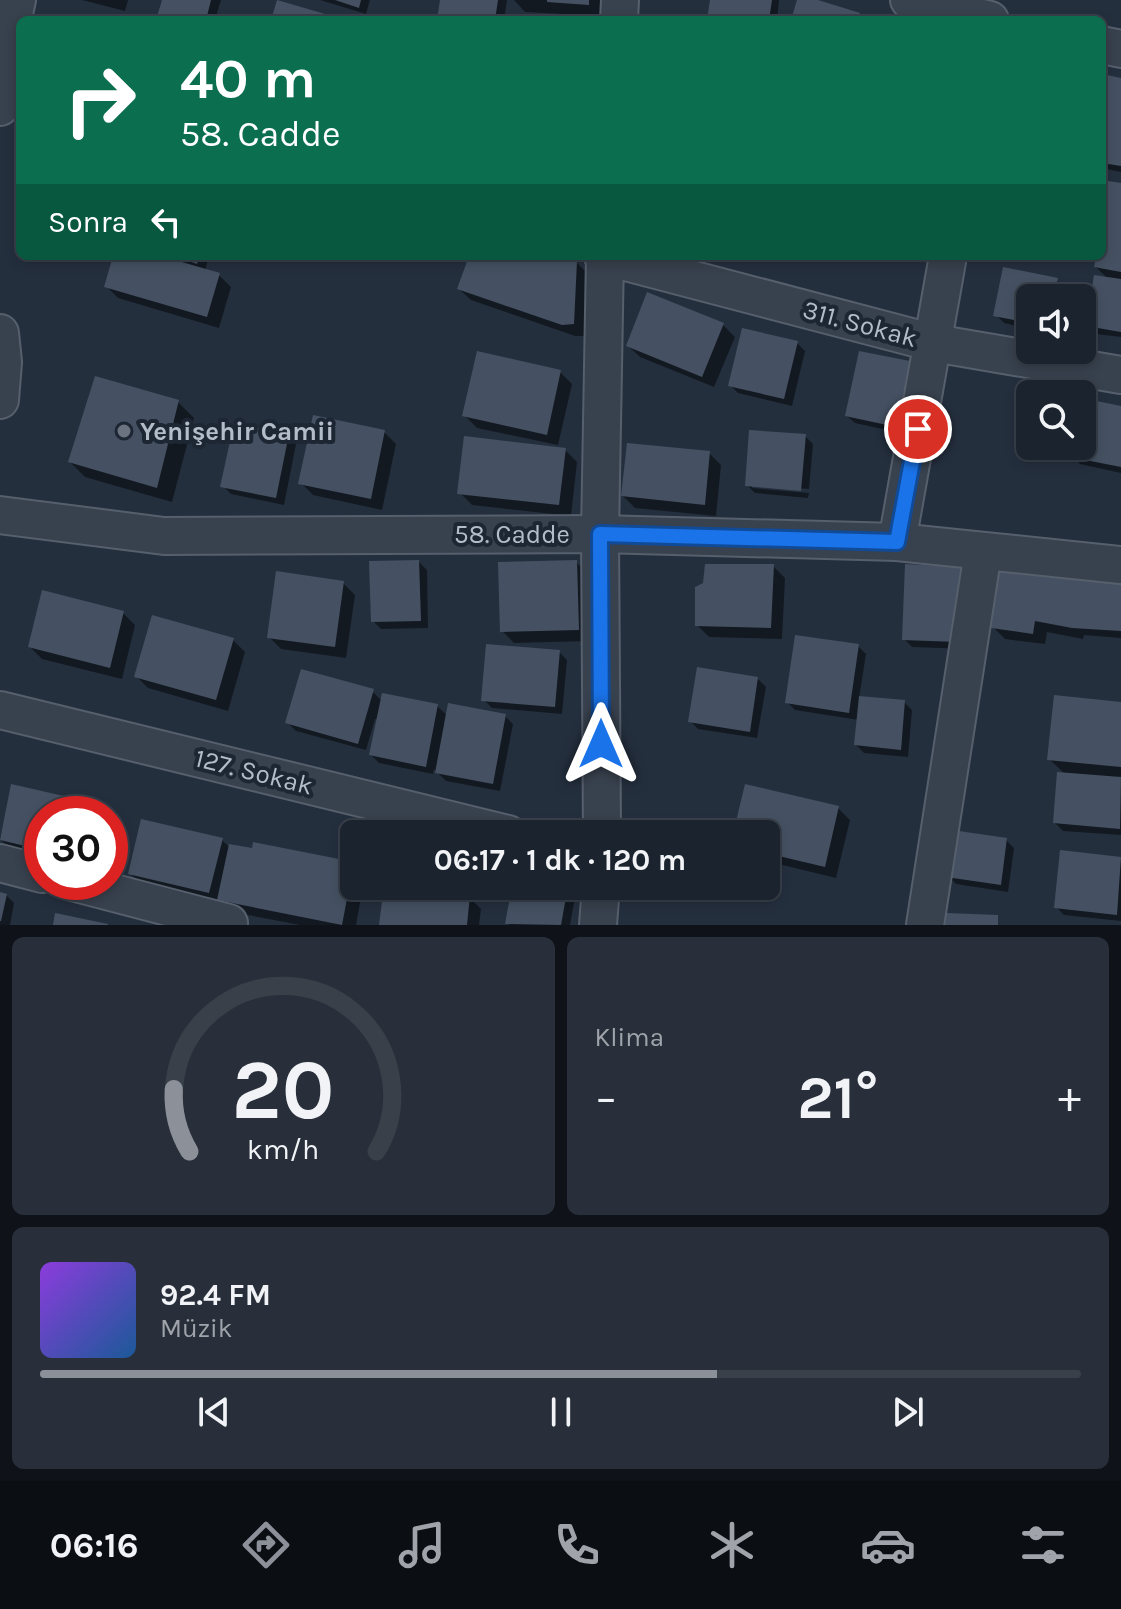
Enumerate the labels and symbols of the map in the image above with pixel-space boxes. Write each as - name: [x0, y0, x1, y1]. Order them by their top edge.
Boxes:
- street label: 311. Sokak: [800, 294, 920, 354]
- pin: [884, 395, 952, 463]
- place label: Yenişehir Camii: [140, 416, 334, 447]
- marker: Yenişehir Camii: [115, 422, 133, 440]
- street label: 58. Cadde: [454, 519, 570, 550]
- position arrow: [559, 702, 643, 786]
- street label: 127. Sokak: [192, 742, 316, 802]
- speed limit sign: 30: [24, 796, 128, 900]

